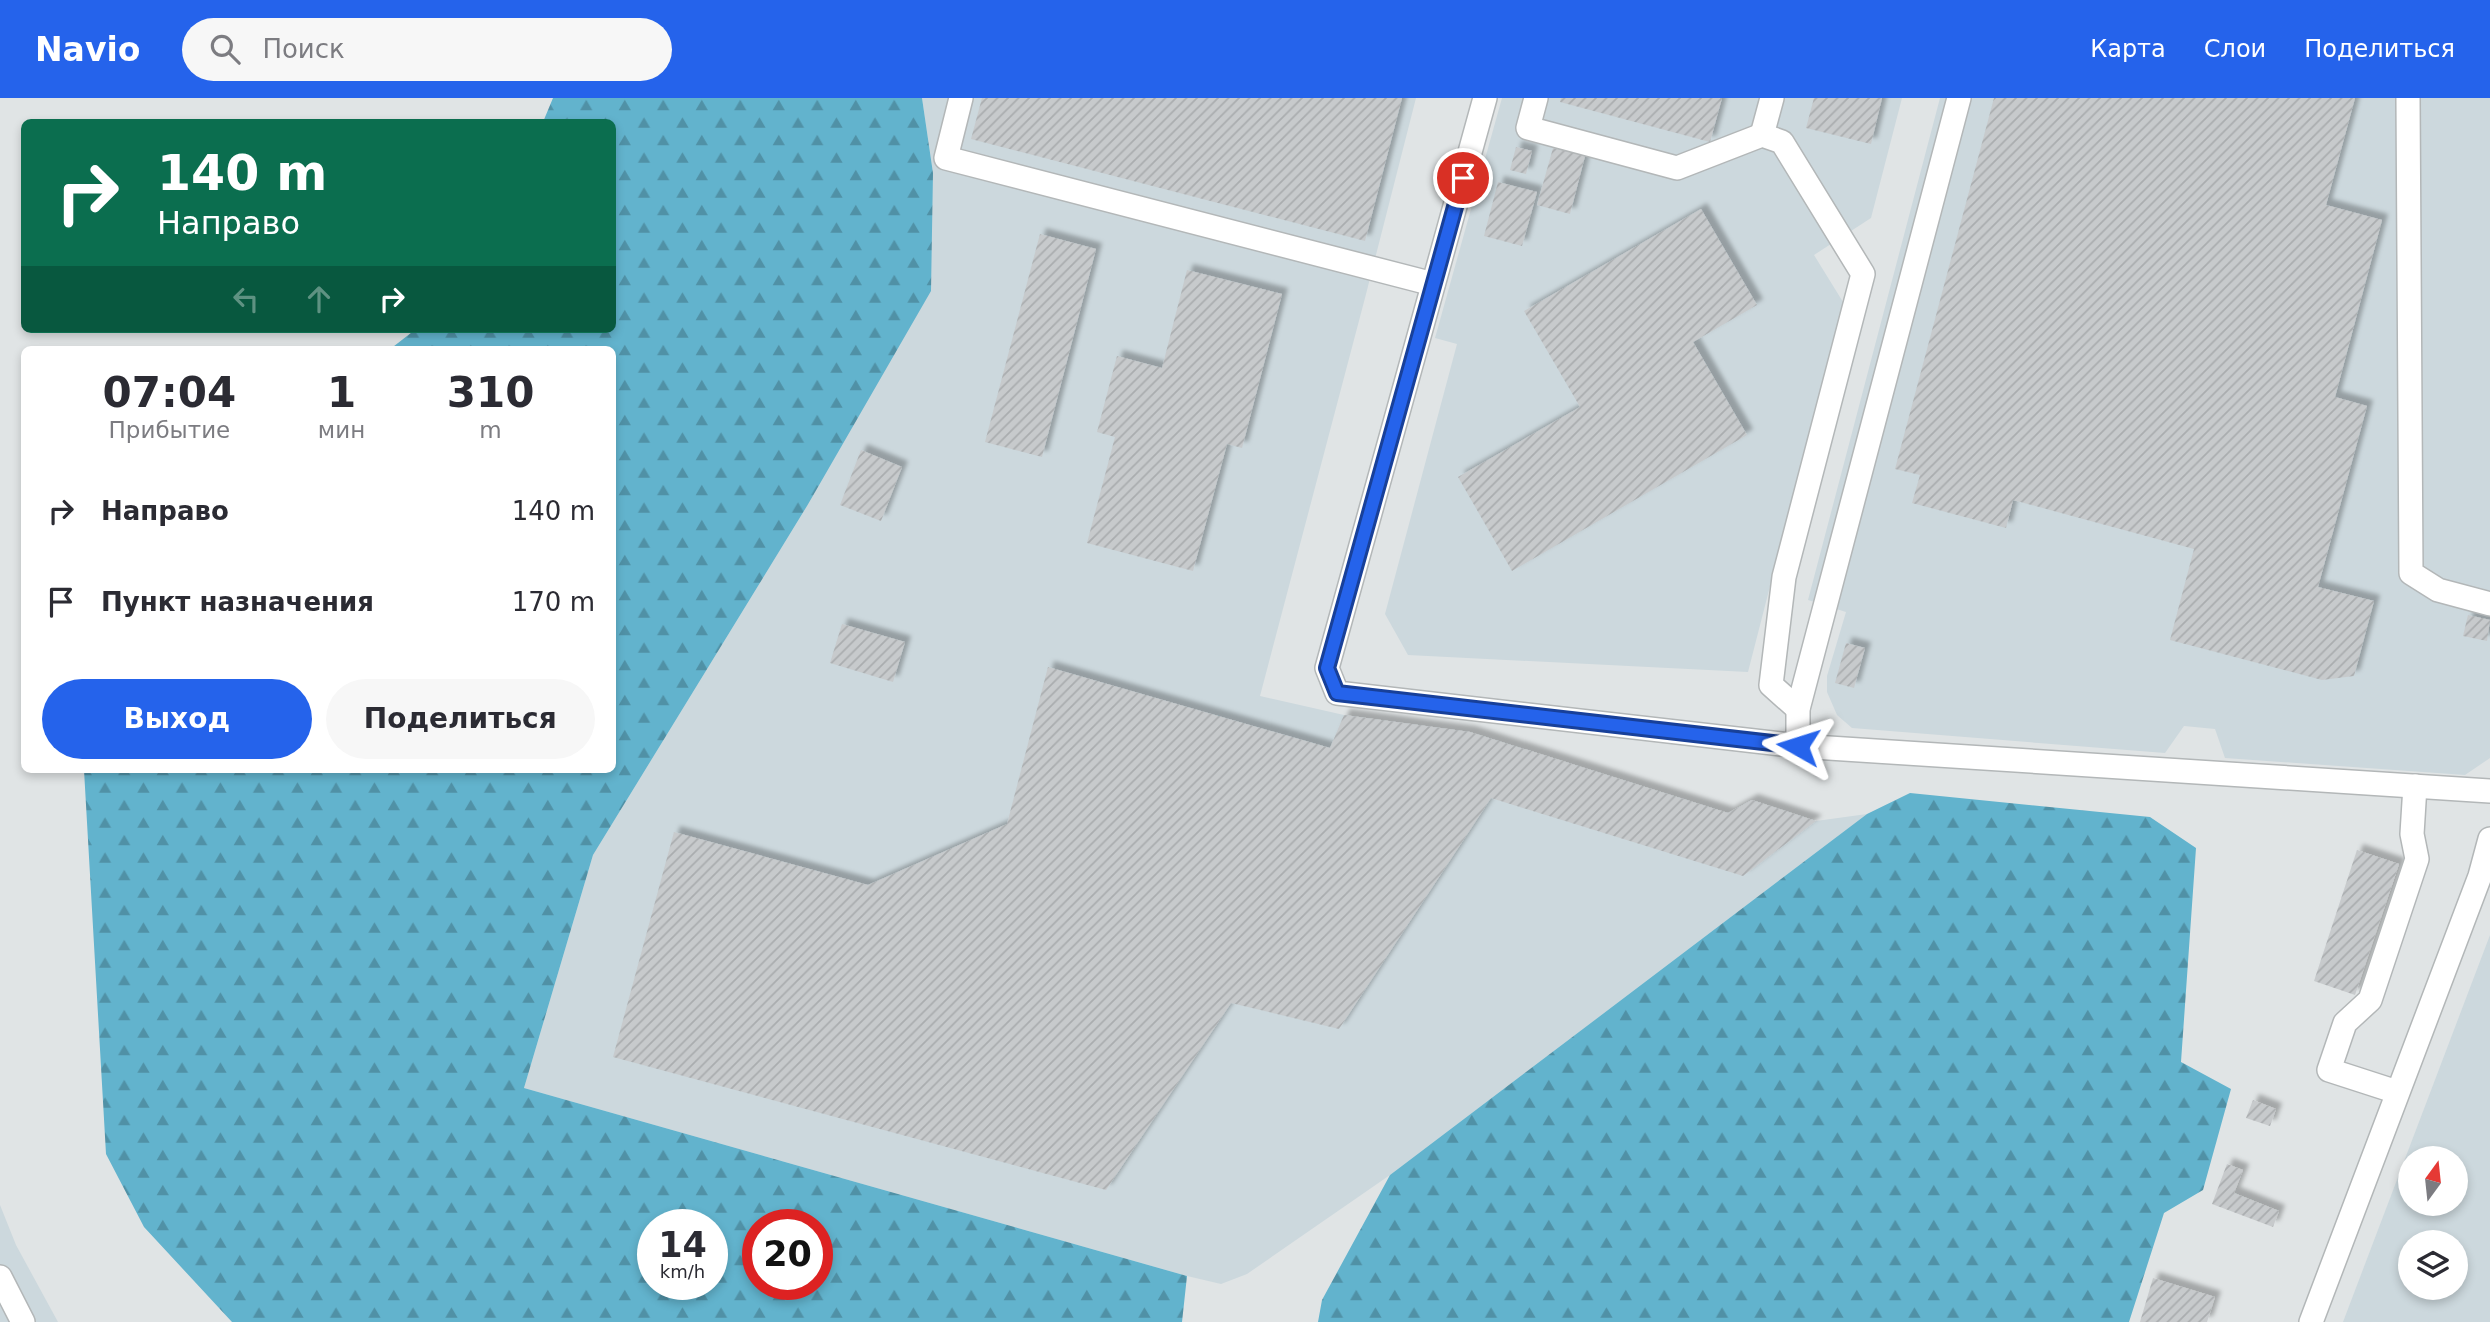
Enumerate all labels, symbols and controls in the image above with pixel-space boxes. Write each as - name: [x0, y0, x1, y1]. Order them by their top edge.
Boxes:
- search box: [182, 18, 672, 81]
- text: Navio: [35, 30, 140, 69]
- icon: search: [206, 30, 244, 68]
- text: Поиск: [262, 34, 345, 64]
- text: Карта: [2090, 35, 2166, 63]
- text: Слои: [2204, 35, 2266, 63]
- text: Поделиться: [2304, 35, 2455, 63]
- text: 140 m: [157, 145, 327, 202]
- icon: right: [42, 147, 133, 238]
- pin: [1433, 148, 1493, 208]
- icon: arrive: [1444, 159, 1482, 197]
- text: Направо: [157, 204, 300, 242]
- icon: left: [227, 280, 265, 318]
- icon: ahead: [300, 280, 338, 318]
- icon: right: [373, 280, 411, 318]
- text: 07:04: [103, 368, 236, 417]
- text: 1: [327, 368, 356, 417]
- text: 310: [447, 368, 534, 417]
- text: Прибытие: [109, 417, 230, 443]
- text: мин: [318, 417, 365, 443]
- text: m: [479, 417, 502, 443]
- icon: right: [42, 492, 80, 530]
- text: Направо: [101, 496, 229, 526]
- text: 140 m: [512, 496, 595, 526]
- icon: arrive: [42, 583, 80, 621]
- text: Пункт назначения: [101, 587, 374, 617]
- text: 170 m: [512, 587, 595, 617]
- button: Выход: [42, 679, 312, 759]
- button: Поделиться: [326, 679, 595, 759]
- position arrow: [1761, 709, 1835, 783]
- north arrow: [2398, 1146, 2468, 1216]
- map controls: [2398, 1146, 2468, 1300]
- speed limit sign: 20: [742, 1209, 833, 1300]
- text: 14: [658, 1225, 707, 1265]
- button: layers: [2398, 1230, 2468, 1300]
- text: km/h: [660, 1261, 705, 1282]

